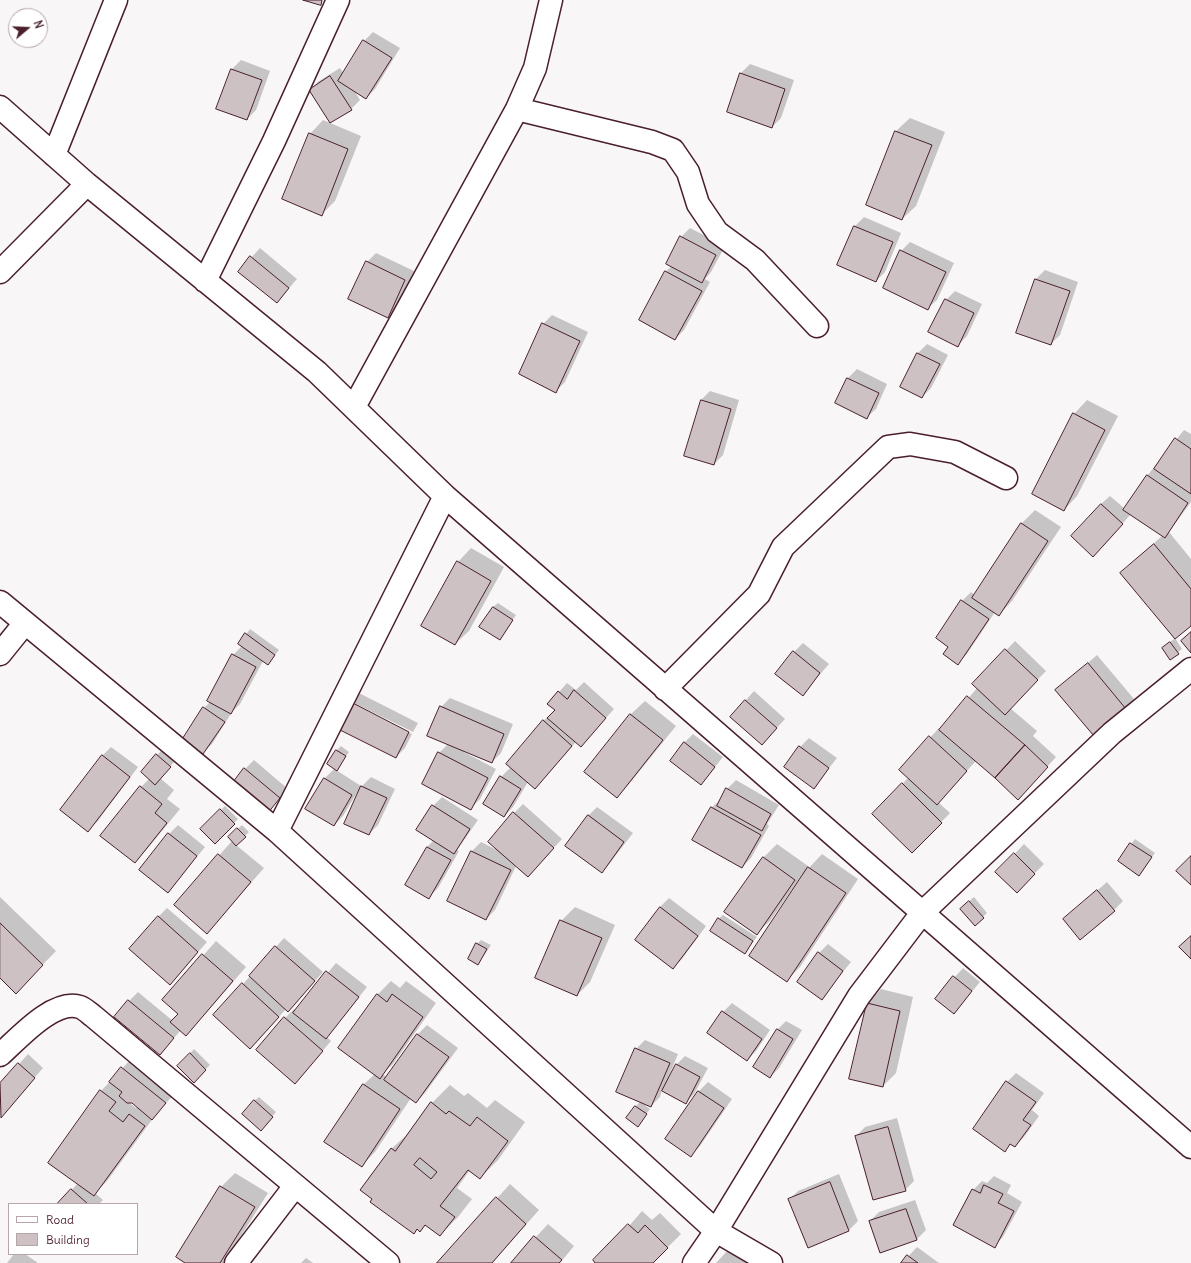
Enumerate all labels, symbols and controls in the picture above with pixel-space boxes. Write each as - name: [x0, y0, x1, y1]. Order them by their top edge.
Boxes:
- north arrow: [8, 8, 48, 48]
- text: N: [31, 19, 46, 30]
- legend: [8, 1203, 138, 1255]
- text: Road: [46, 1212, 74, 1227]
- text: Building: [46, 1232, 90, 1247]

